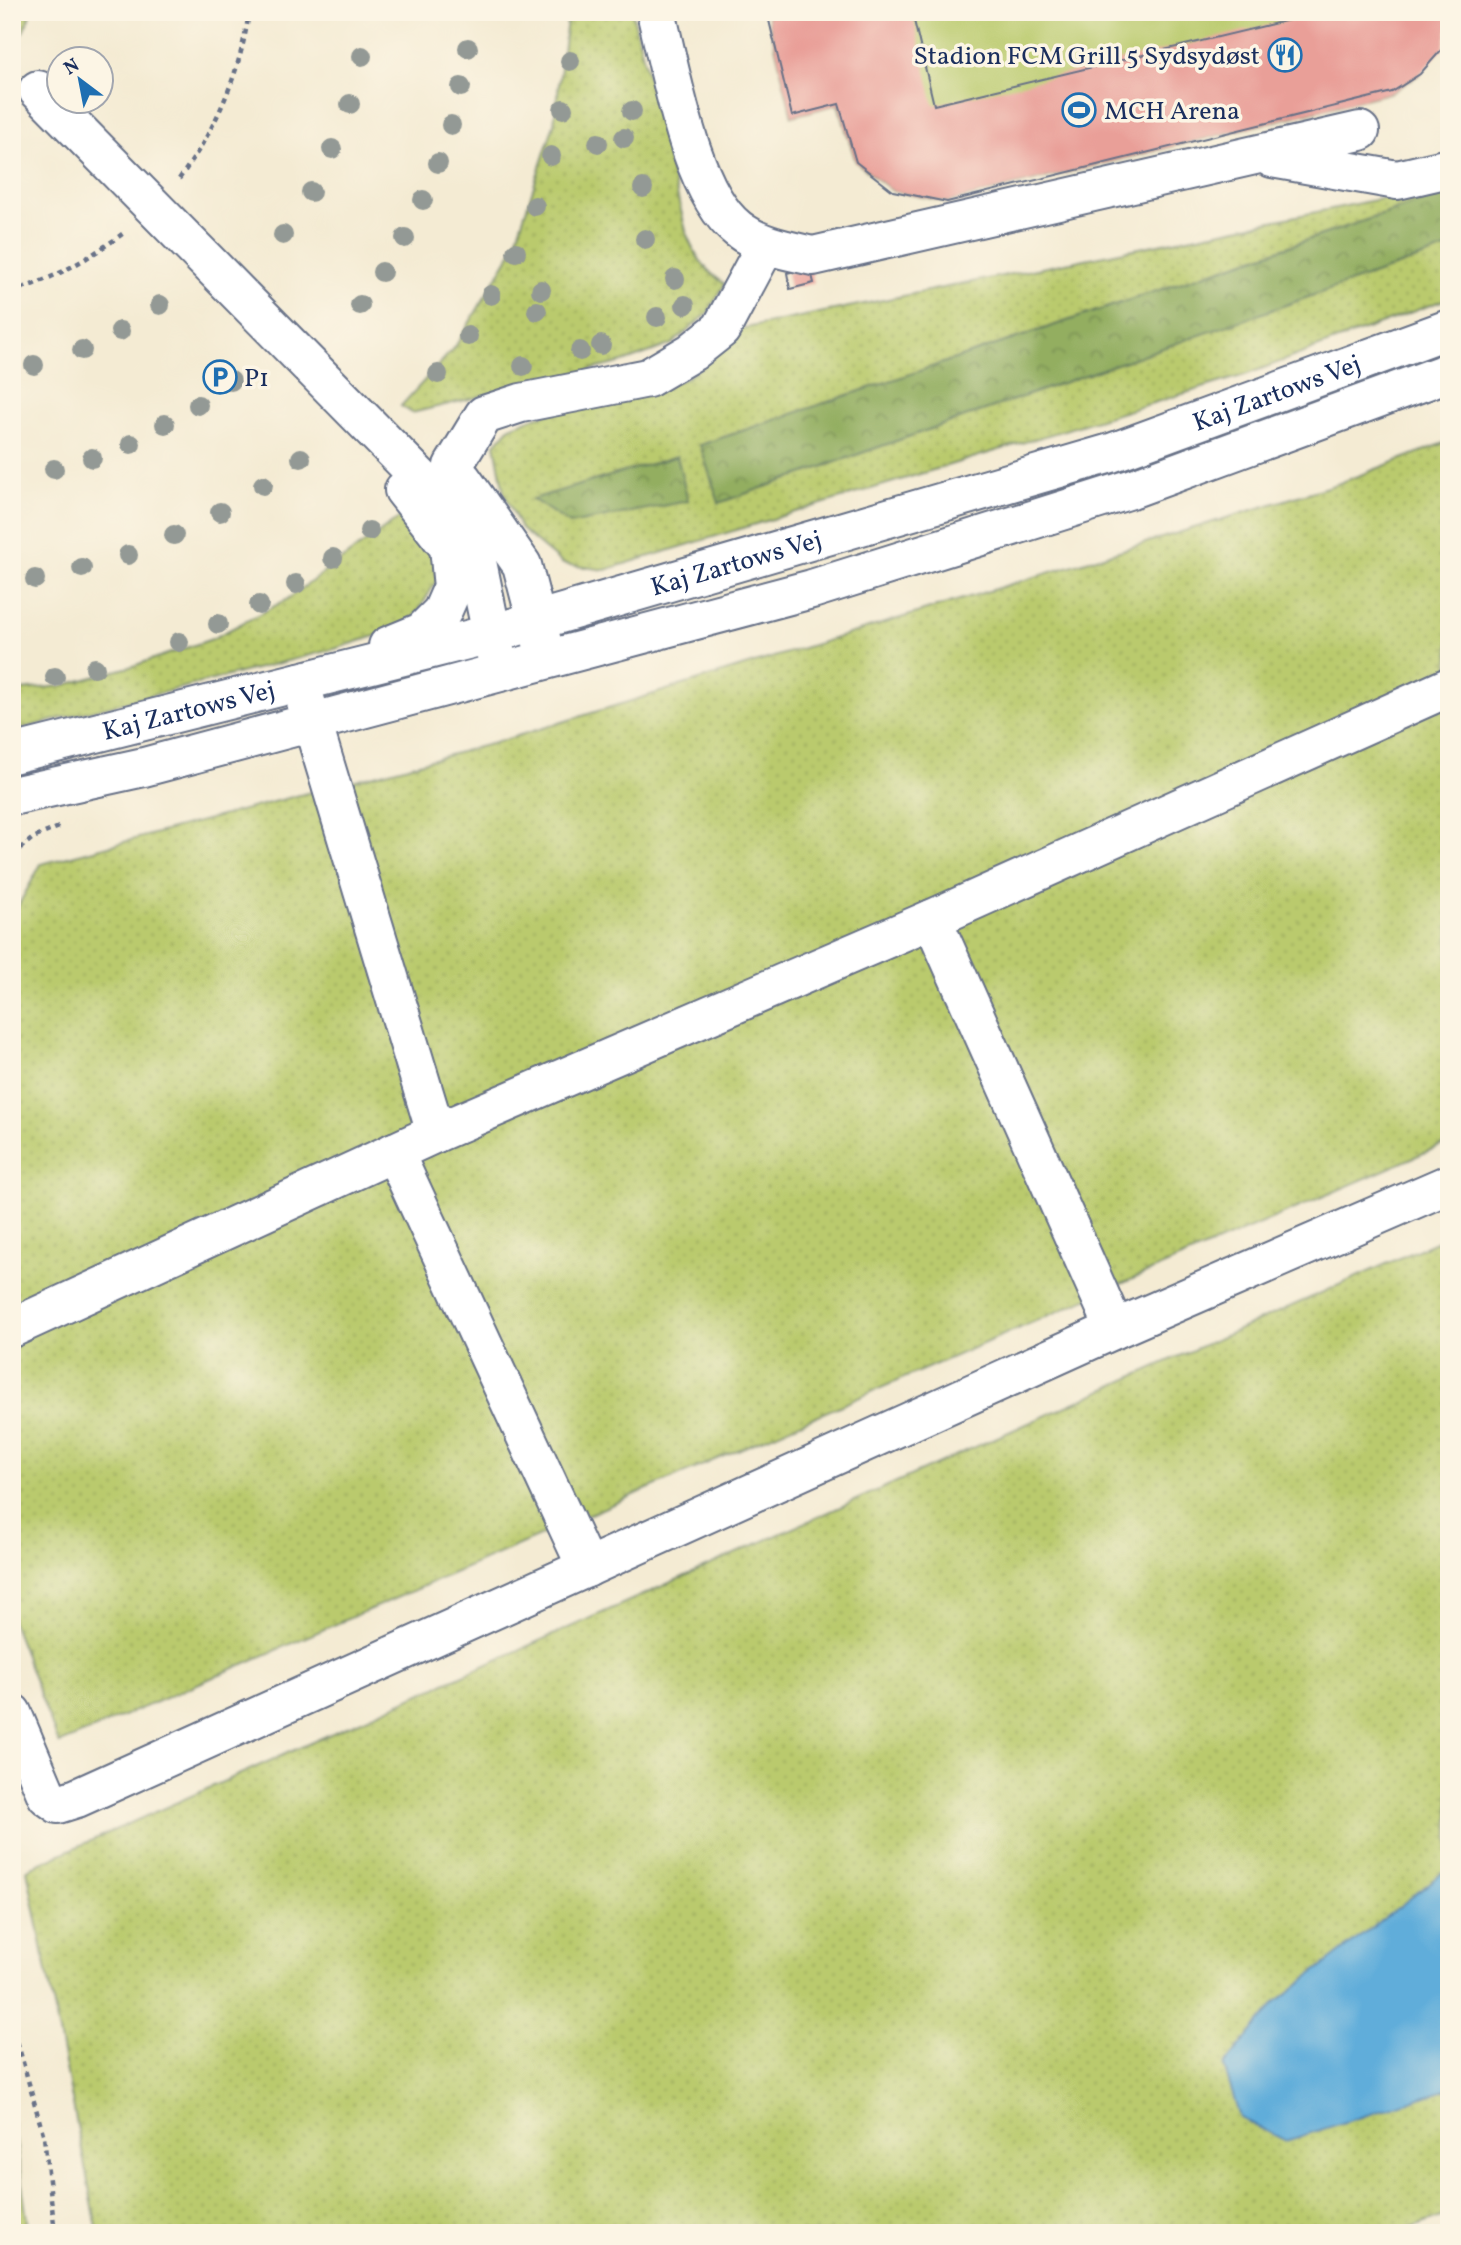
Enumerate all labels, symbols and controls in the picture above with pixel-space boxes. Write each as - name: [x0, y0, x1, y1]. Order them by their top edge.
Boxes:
- restaurant icon: Stadion FCM Grill 5 Sydsydøst: [1266, 36, 1304, 74]
- place label: Stadion FCM Grill 5 Sydsydøst: [913, 39, 1260, 75]
- north arrow: [46, 46, 116, 116]
- text: N: [59, 52, 85, 82]
- sports icon: MCH Arena: [1060, 91, 1098, 129]
- place label: MCH Arena: [1104, 94, 1240, 130]
- street label: Kaj Zartows Vej: [1188, 347, 1366, 441]
- parking icon: P1: [201, 358, 239, 396]
- place label: P1: [244, 361, 269, 397]
- street label: Kaj Zartows Vej: [647, 522, 826, 606]
- street label: Kaj Zartows Vej: [99, 673, 279, 751]

